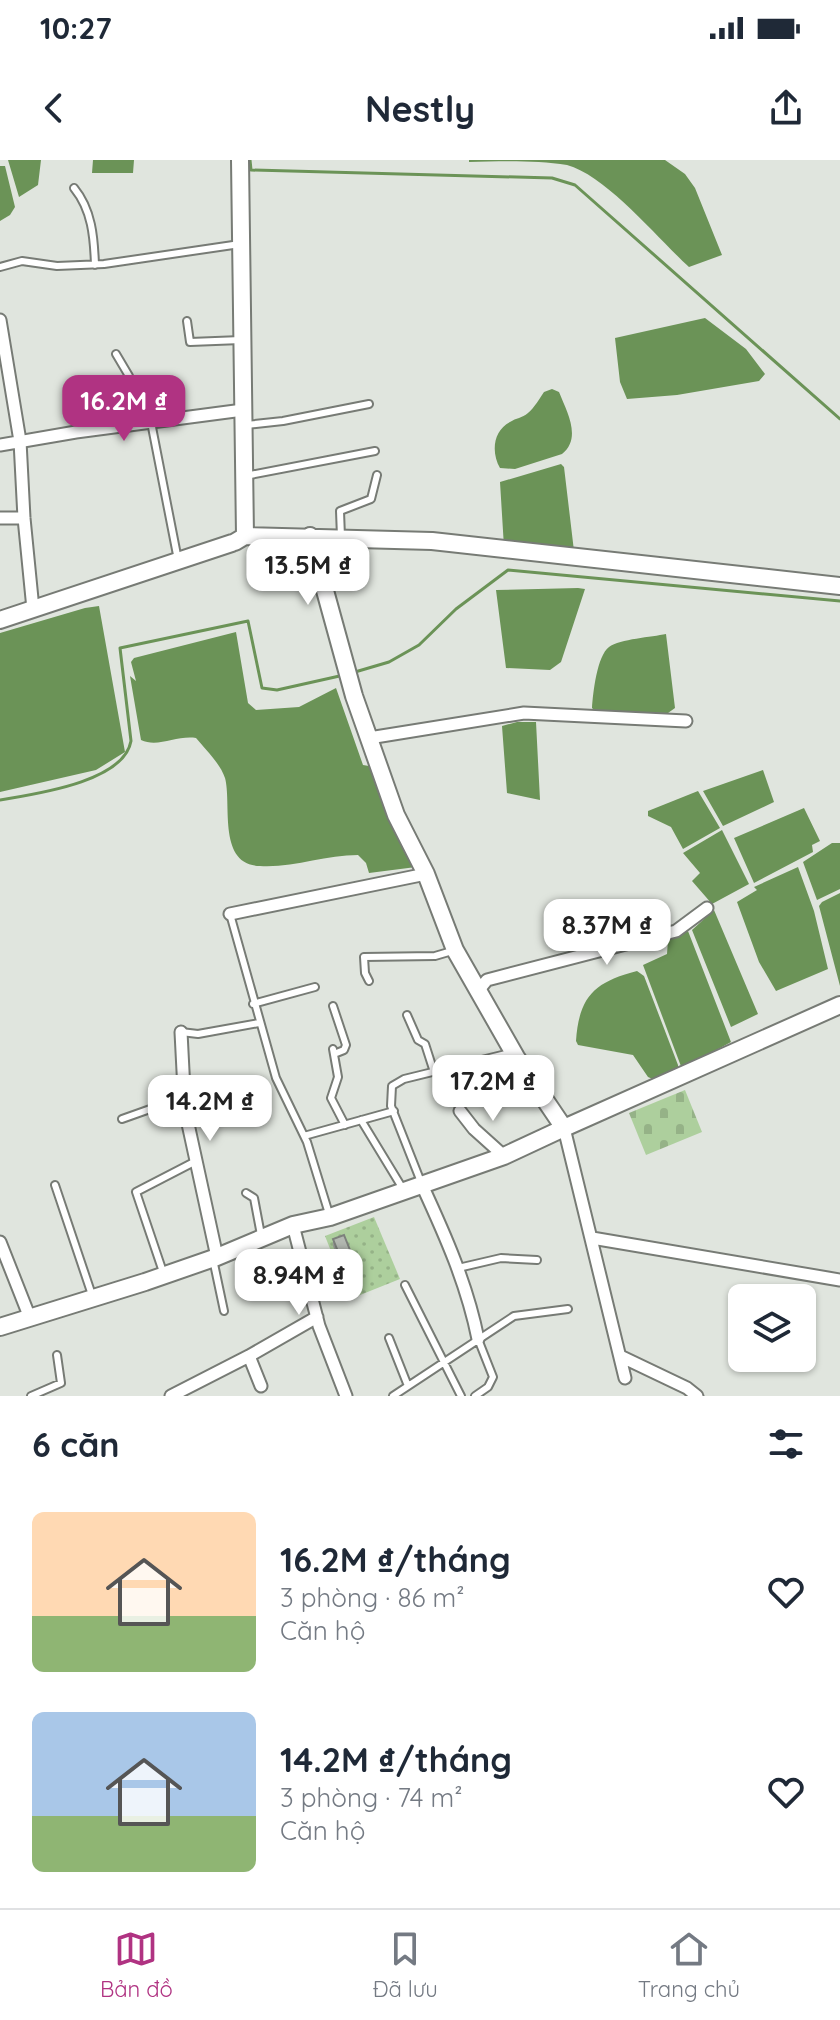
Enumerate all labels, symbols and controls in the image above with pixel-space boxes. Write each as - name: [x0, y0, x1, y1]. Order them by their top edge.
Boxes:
- text: 10:27: [40, 9, 112, 47]
- icon: back: [32, 86, 76, 130]
- text: Nestly: [365, 86, 475, 131]
- icon: share: [764, 86, 808, 130]
- pin: 16.2M ₫: [50, 375, 198, 443]
- text: 16.2M ₫: [80, 384, 168, 417]
- pin: 13.5M ₫: [234, 539, 382, 607]
- text: 13.5M ₫: [264, 548, 352, 581]
- pin: 8.37M ₫: [533, 899, 681, 967]
- text: 8.37M ₫: [562, 908, 652, 941]
- pin: 17.2M ₫: [419, 1055, 567, 1123]
- text: 17.2M ₫: [450, 1064, 536, 1097]
- pin: 14.2M ₫: [136, 1075, 284, 1143]
- text: 14.2M ₫: [166, 1084, 254, 1117]
- pin: 8.94M ₫: [225, 1249, 373, 1317]
- text: 8.94M ₫: [253, 1258, 345, 1291]
- map controls: [728, 1284, 816, 1372]
- button: layers: [728, 1284, 816, 1372]
- icon: filters: [764, 1422, 808, 1466]
- text: 6 căn: [32, 1423, 120, 1466]
- text: 16.2M ₫/tháng: [280, 1538, 511, 1581]
- icon: home: [96, 1544, 192, 1640]
- icon: heart: [764, 1570, 808, 1614]
- text: 3 phòng · 86 m²: [280, 1581, 465, 1614]
- text: Căn hộ: [280, 1614, 365, 1647]
- text: 14.2M ₫/tháng: [280, 1738, 512, 1781]
- icon: home: [96, 1744, 192, 1840]
- icon: heart: [764, 1770, 808, 1814]
- text: 3 phòng · 74 m²: [280, 1781, 463, 1814]
- text: Căn hộ: [280, 1814, 365, 1847]
- tab: Bản đồ: [100, 1927, 173, 2003]
- tab: Đã lưu: [373, 1927, 438, 2003]
- tab: Trang chủ: [638, 1927, 740, 2003]

